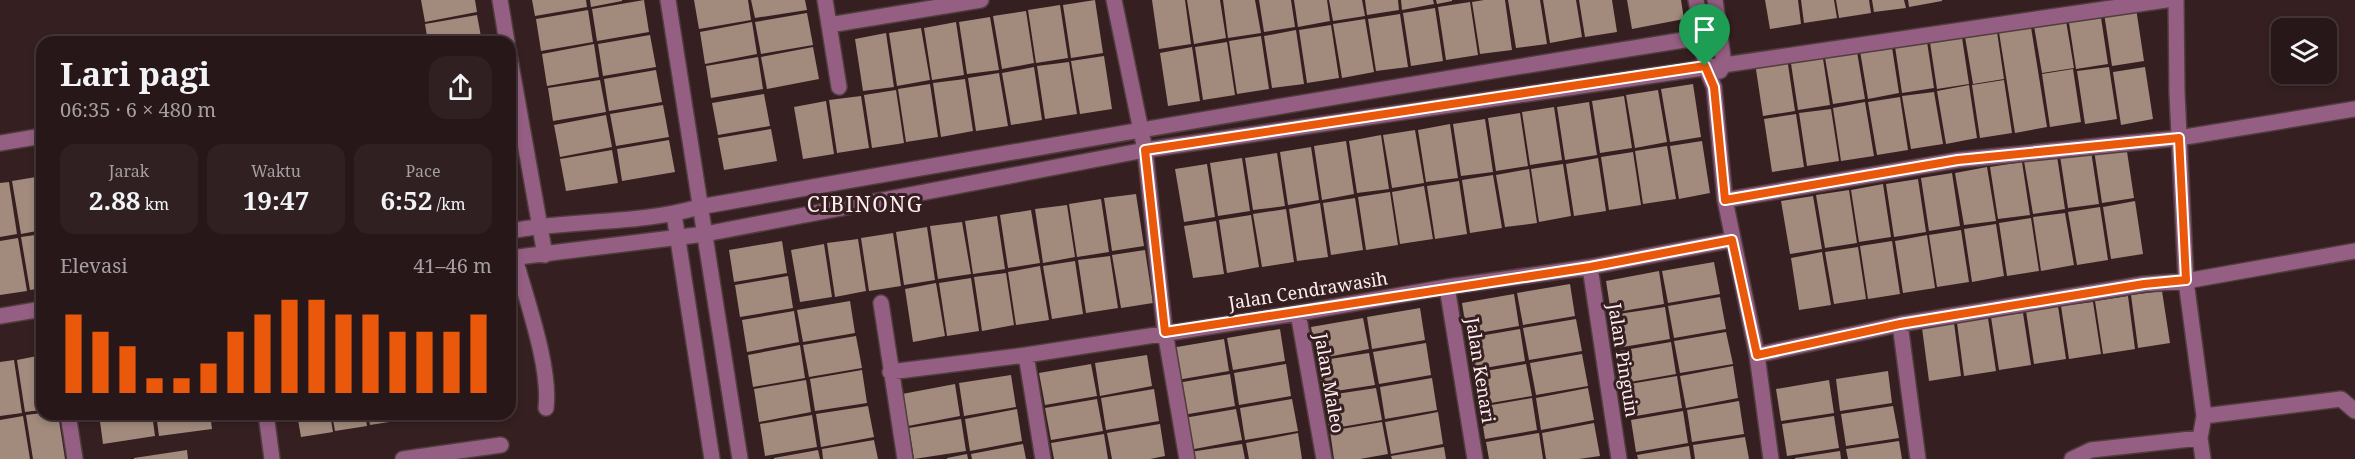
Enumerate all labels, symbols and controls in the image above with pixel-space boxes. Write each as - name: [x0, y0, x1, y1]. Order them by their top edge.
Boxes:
- pin: [1679, 4, 1730, 66]
- icon: arrive: [1688, 13, 1721, 46]
- map controls: [2271, 18, 2337, 84]
- button: layers: [2271, 18, 2337, 84]
- text: Lari pagi: [60, 51, 210, 96]
- button: share: [429, 56, 492, 119]
- text: 06:35 · 6 × 480 m: [60, 96, 216, 123]
- text: Jarak: [109, 160, 149, 182]
- text: Waktu: [251, 160, 301, 182]
- text: Pace: [405, 160, 441, 182]
- text: 2.88: [89, 182, 141, 218]
- text: 19:47: [243, 182, 309, 218]
- text: 6:52: [380, 182, 432, 218]
- district label: CIBINONG: [807, 190, 923, 218]
- text: km: [141, 193, 169, 215]
- text: /km: [432, 193, 466, 215]
- text: Elevasi: [60, 252, 128, 279]
- text: 41–46 m: [413, 252, 492, 279]
- street label: Jalan Cendrawasih: [1226, 266, 1389, 315]
- street label: Jalan Pinguin: [1603, 300, 1645, 419]
- street label: Jalan Kenari: [1461, 315, 1501, 425]
- street label: Jalan Maleo: [1309, 330, 1351, 435]

